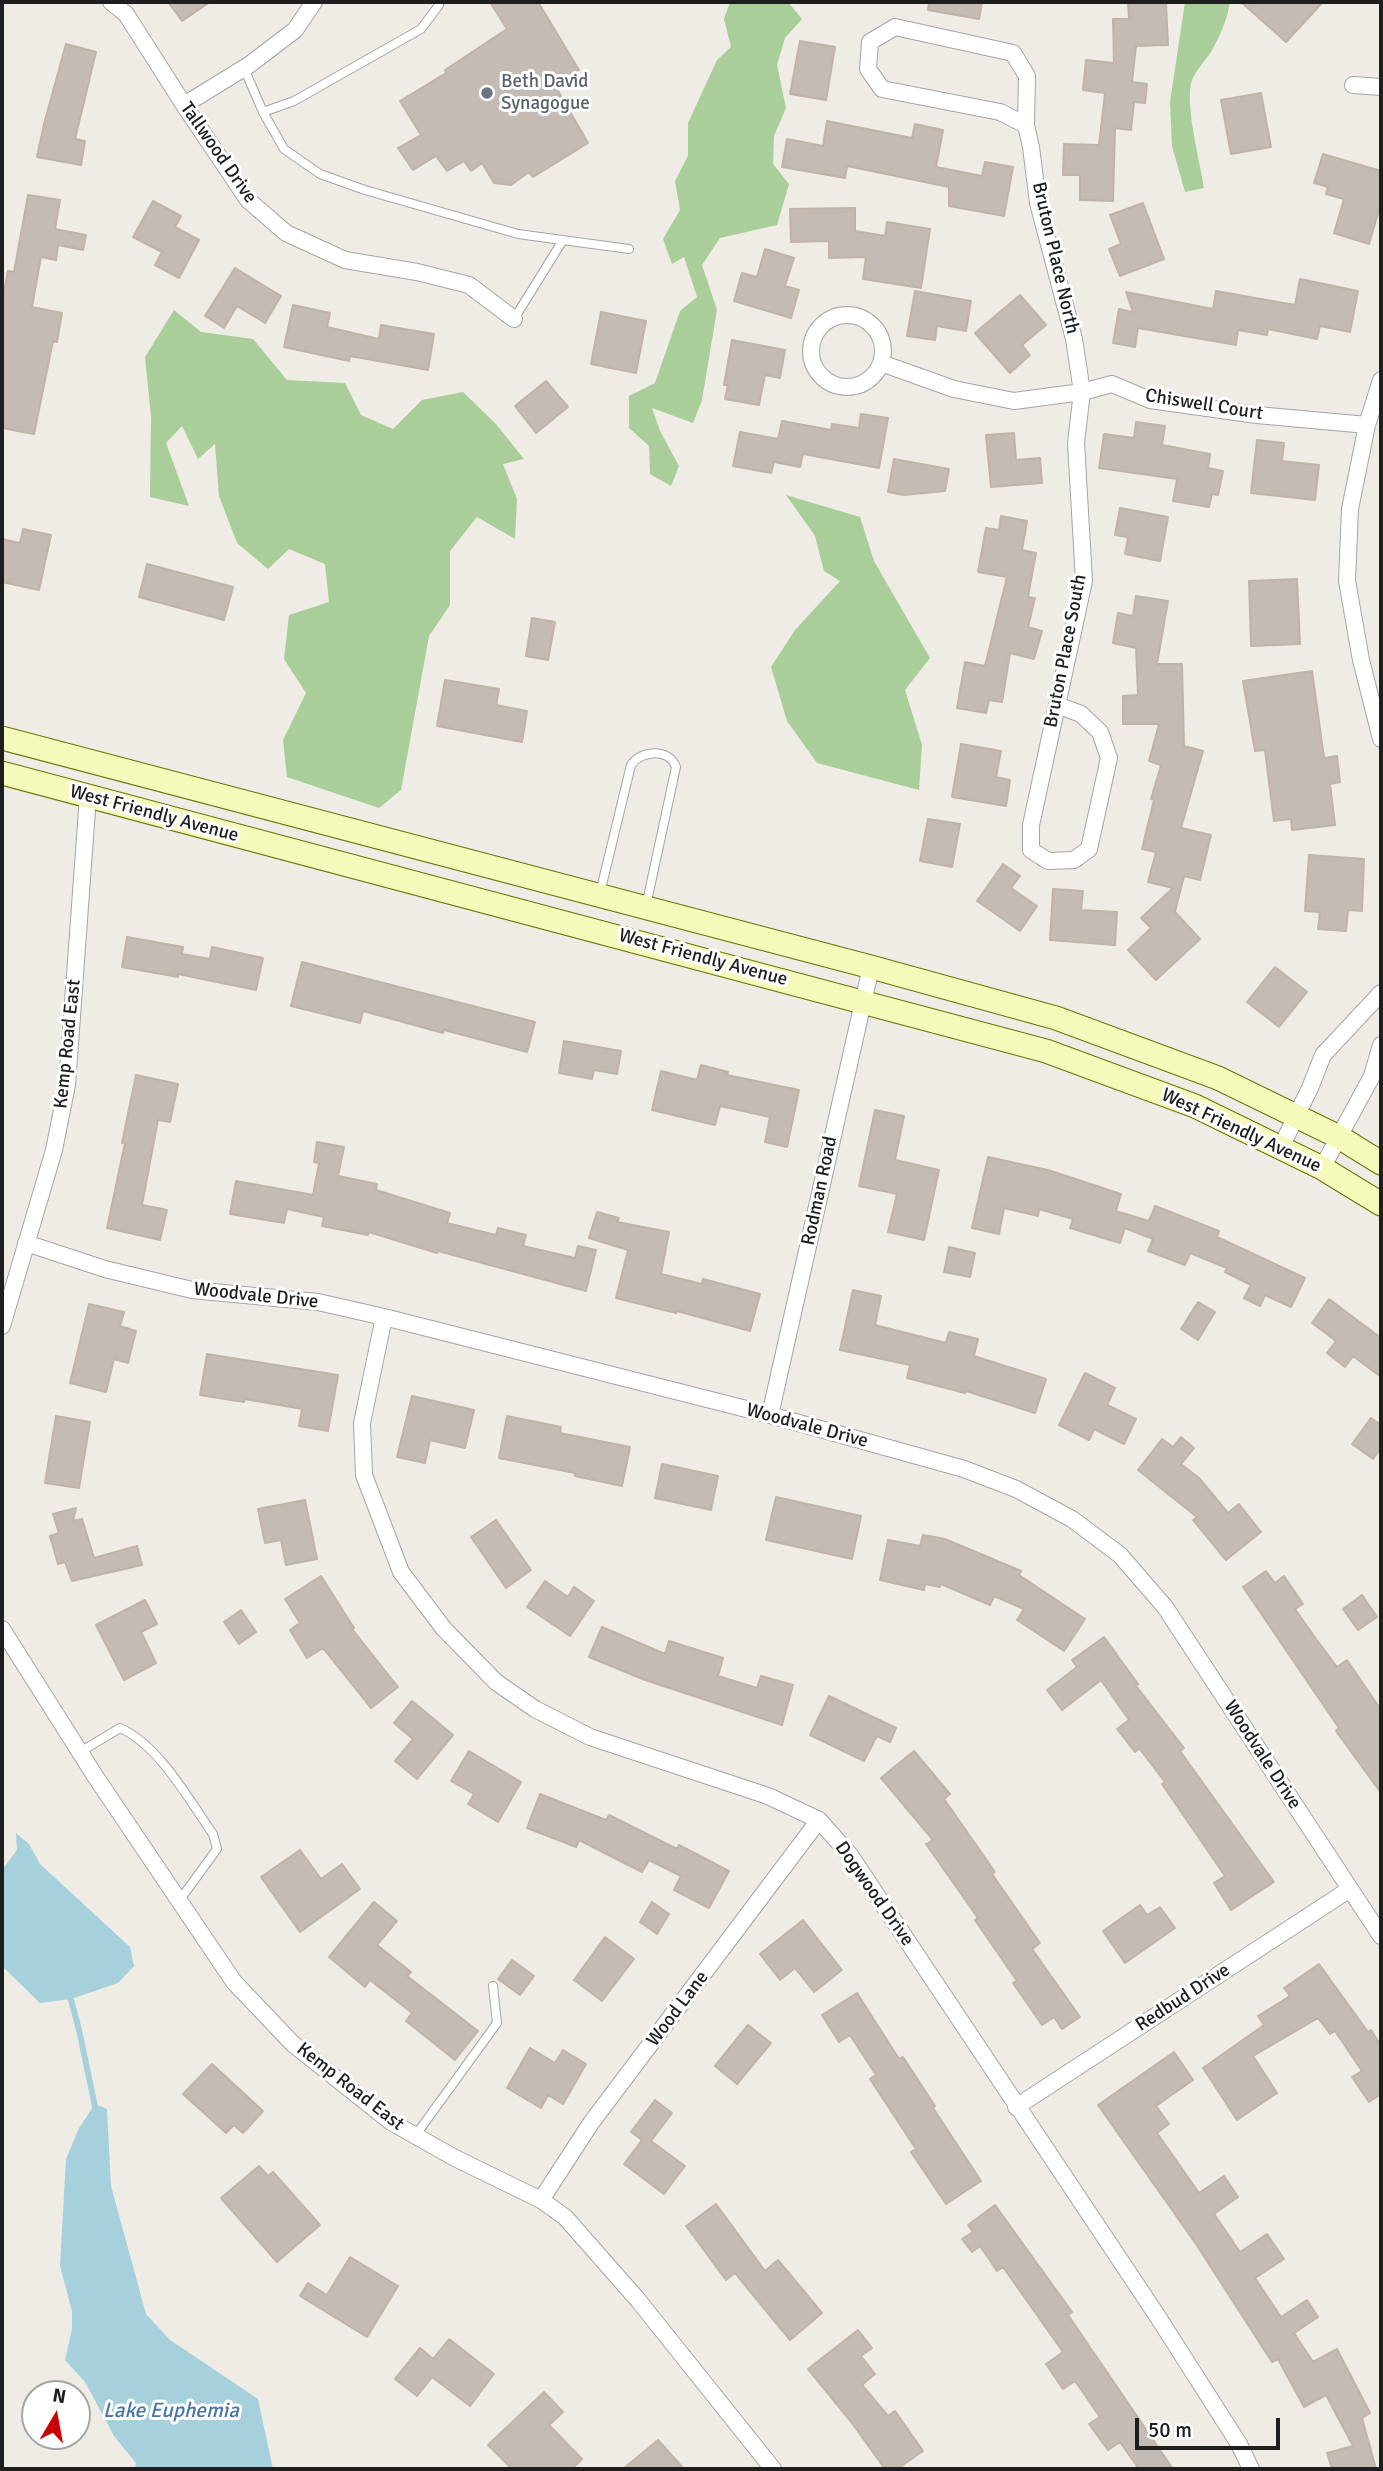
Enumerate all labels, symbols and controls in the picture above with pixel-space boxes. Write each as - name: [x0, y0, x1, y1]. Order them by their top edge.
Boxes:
- place label: Beth David Synagogue: [501, 71, 590, 115]
- marker: Beth David Synagogue: [479, 85, 495, 101]
- street label: Tallwood Drive: [175, 98, 261, 208]
- street label: Bruton Place North: [1026, 180, 1084, 336]
- street label: Chiswell Court: [1143, 384, 1265, 426]
- street label: Bruton Place South: [1040, 572, 1092, 730]
- street label: West Friendly Avenue: [67, 780, 241, 848]
- street label: West Friendly Avenue: [616, 924, 790, 992]
- street label: Kemp Road East: [50, 978, 86, 1110]
- street label: West Friendly Avenue: [1157, 1084, 1325, 1178]
- street label: Rodman Road: [797, 1134, 843, 1248]
- street label: Woodvale Drive: [193, 1278, 319, 1314]
- street label: Woodvale Drive: [744, 1399, 870, 1453]
- street label: Woodvale Drive: [1218, 1696, 1306, 1814]
- street label: Dogwood Drive: [830, 1837, 918, 1951]
- street label: Redbud Drive: [1132, 1959, 1234, 2037]
- street label: Wood Lane: [642, 1967, 714, 2051]
- street label: Kemp Road East: [292, 2038, 408, 2136]
- north arrow: [21, 2380, 91, 2450]
- text: N: [51, 2383, 68, 2409]
- water label: Lake Euphemia: [103, 2398, 239, 2424]
- scale bar: [1138, 2404, 1283, 2448]
- text: 50 m: [1148, 2417, 1192, 2443]

